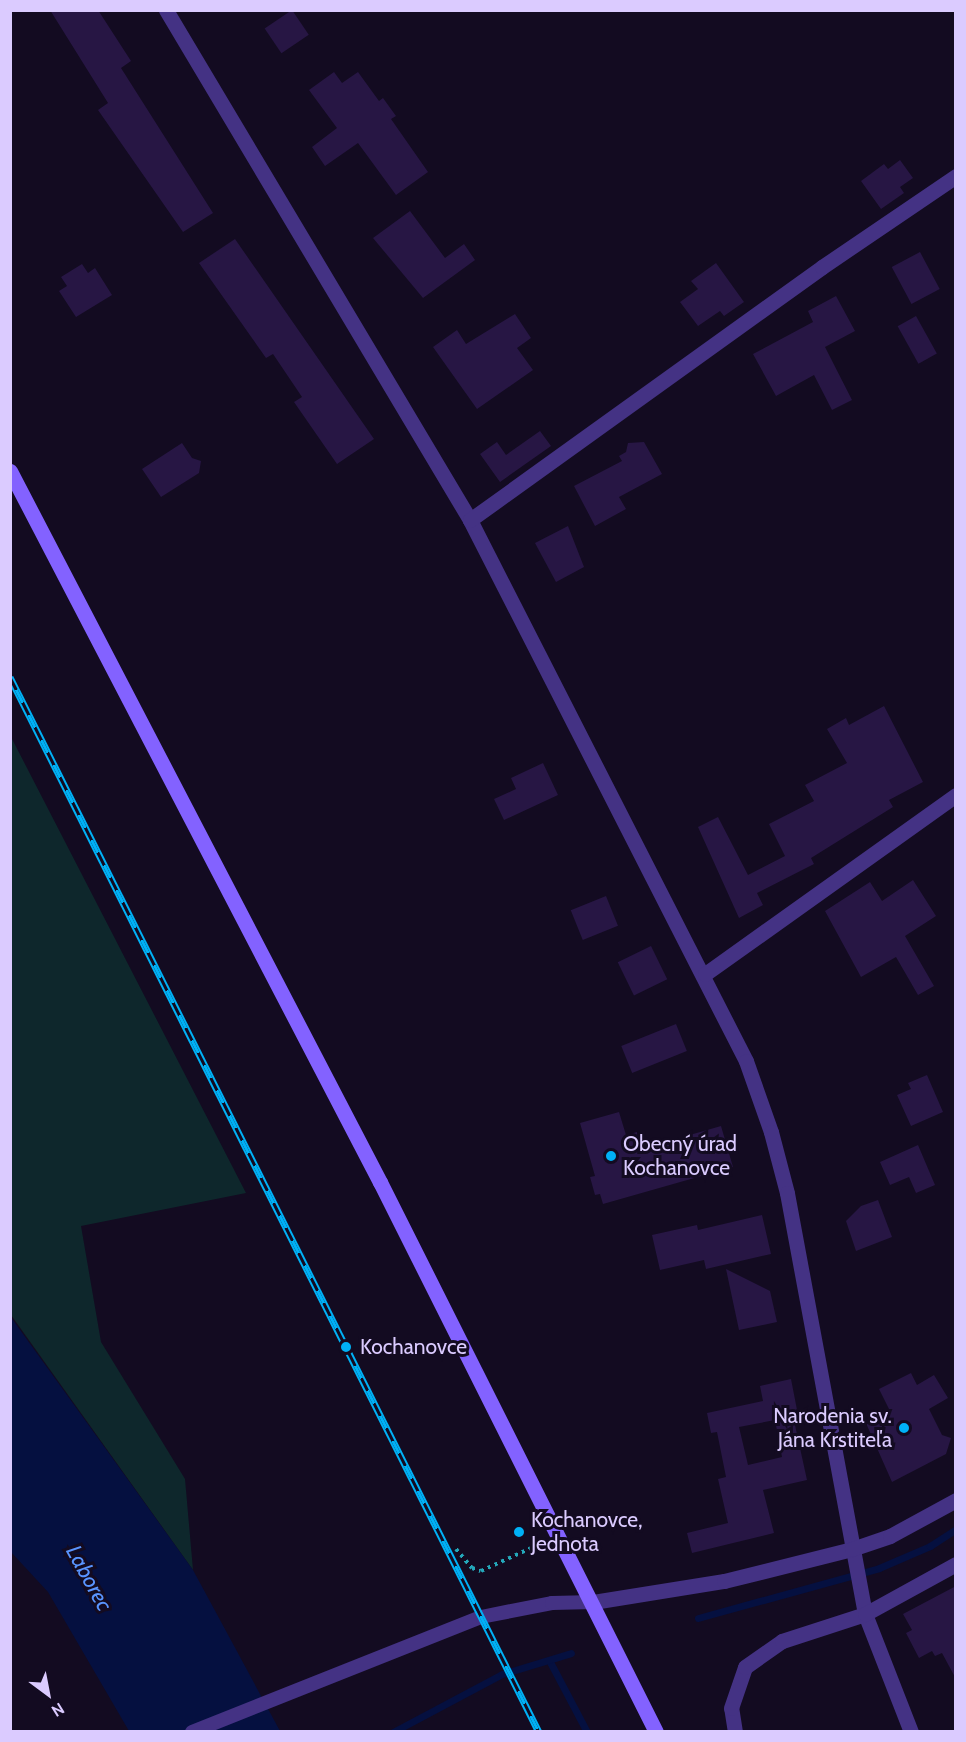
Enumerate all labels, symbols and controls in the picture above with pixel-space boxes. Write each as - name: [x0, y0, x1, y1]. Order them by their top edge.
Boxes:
- place label: Obecný úrad Kochanovce: [623, 1131, 737, 1181]
- marker: Obecný úrad Kochanovce: [604, 1149, 618, 1163]
- place label: Kochanovce: [360, 1334, 467, 1360]
- marker: Kochanovce: [337, 1338, 355, 1356]
- place label: Narodenia sv. Jána Krstiteľa: [773, 1403, 892, 1453]
- marker: Narodenia sv. Jána Krstiteľa: [897, 1421, 911, 1435]
- place label: Kochanovce, Jednota: [531, 1507, 643, 1557]
- marker: Kochanovce, Jednota: [512, 1525, 526, 1539]
- water label: Laborec: [60, 1541, 118, 1615]
- north arrow: [18, 1664, 78, 1724]
- text: N: [48, 1699, 68, 1721]

